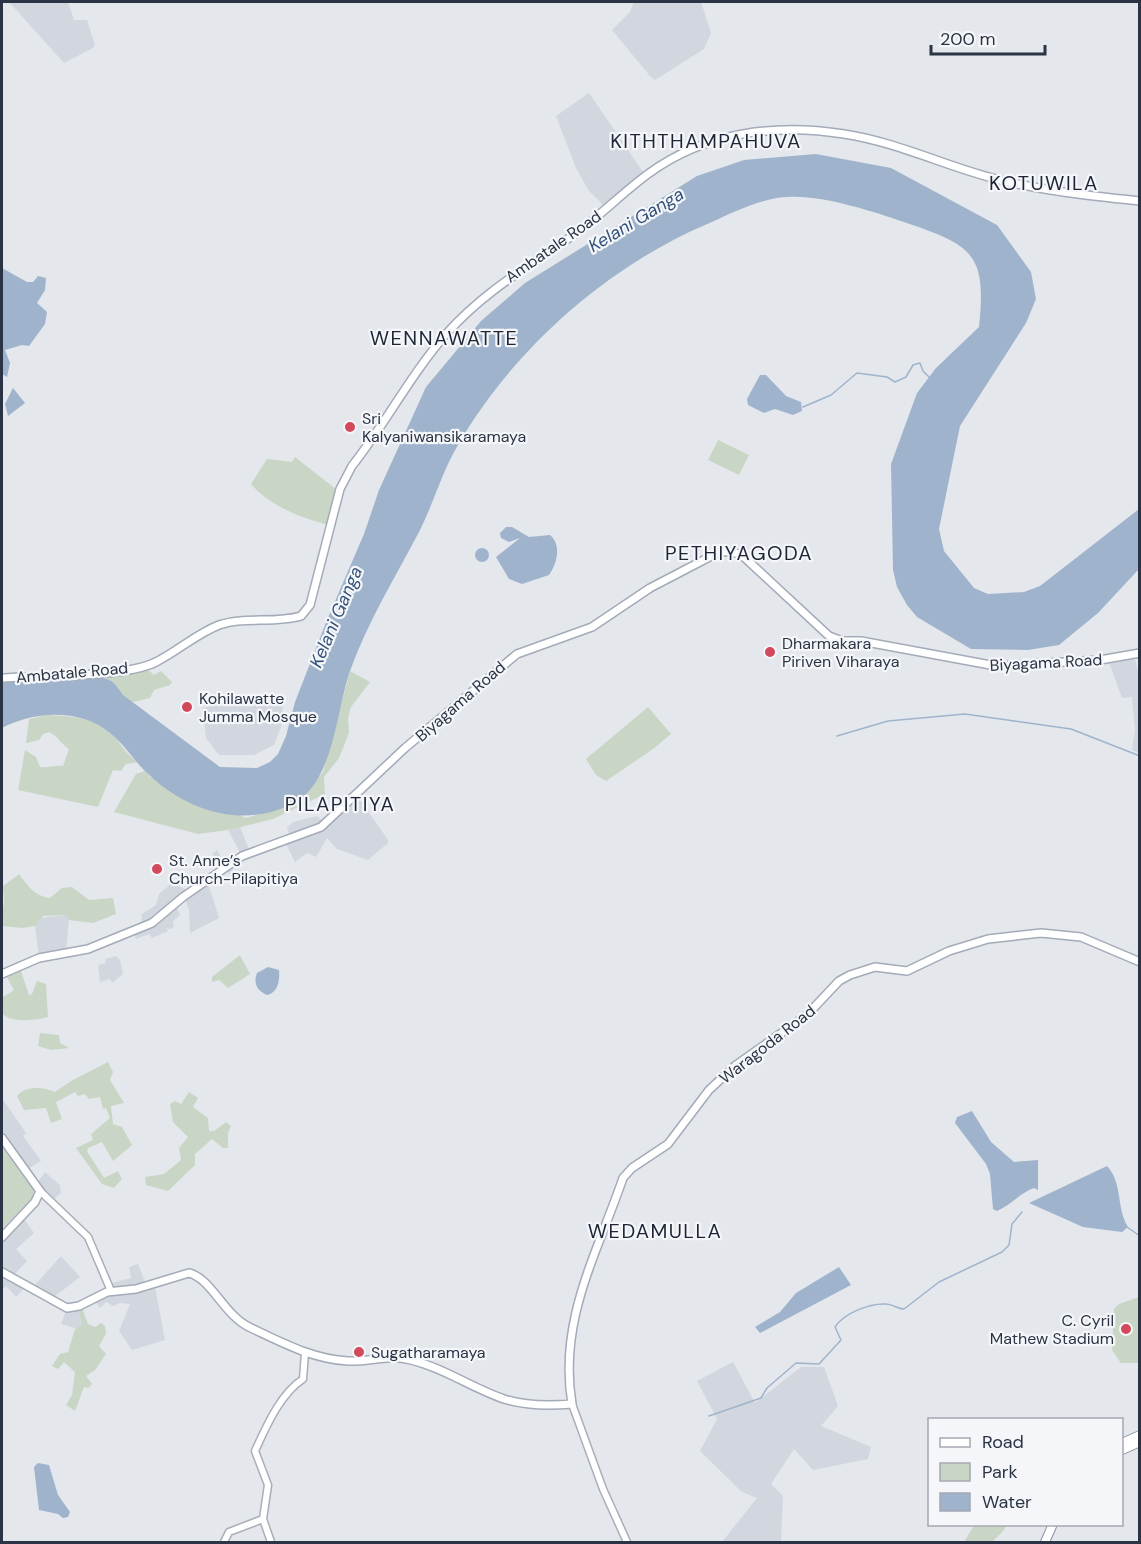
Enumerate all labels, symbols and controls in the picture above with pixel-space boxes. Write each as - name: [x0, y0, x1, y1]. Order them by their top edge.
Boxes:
- scale bar: [931, 18, 1045, 56]
- text: 200 m: [940, 27, 996, 51]
- district label: KITHTHAMPAHUVA: [610, 128, 802, 154]
- district label: KOTUWILA: [989, 170, 1099, 196]
- water label: Kelani Ganga: [584, 182, 688, 258]
- street label: Ambatale Road: [501, 206, 605, 287]
- district label: WENNAWATTE: [370, 325, 518, 351]
- place label: Sri Kalyaniwansikaramaya: [362, 408, 526, 447]
- marker: Sri Kalyaniwansikaramaya: [343, 420, 357, 434]
- district label: PETHIYAGODA: [665, 540, 813, 566]
- water label: Kelani Ganga: [304, 563, 368, 671]
- place label: Dharmakara Piriven Viharaya: [782, 633, 899, 672]
- marker: Dharmakara Piriven Viharaya: [763, 645, 777, 659]
- street label: Biyagama Road: [989, 649, 1103, 676]
- street label: Biyagama Road: [411, 656, 510, 746]
- street label: Ambatale Road: [15, 657, 129, 688]
- place label: Kohilawatte Jumma Mosque: [199, 688, 317, 727]
- marker: Kohilawatte Jumma Mosque: [180, 700, 194, 714]
- district label: PILAPITIYA: [285, 791, 395, 817]
- place label: St. Anne’s Church-Pilapitiya: [169, 850, 298, 889]
- marker: St. Anne’s Church-Pilapitiya: [150, 862, 164, 876]
- street label: Waragoda Road: [715, 1000, 820, 1088]
- district label: WEDAMULLA: [588, 1218, 722, 1244]
- place label: C. Cyril Mathew Stadium: [990, 1310, 1114, 1349]
- marker: C. Cyril Mathew Stadium: [1119, 1322, 1133, 1336]
- place label: Sugatharamaya: [371, 1342, 485, 1363]
- marker: Sugatharamaya: [352, 1345, 366, 1359]
- legend: [928, 1418, 1123, 1526]
- text: Road: [982, 1430, 1024, 1454]
- text: Park: [982, 1460, 1018, 1484]
- text: Water: [982, 1490, 1032, 1514]

